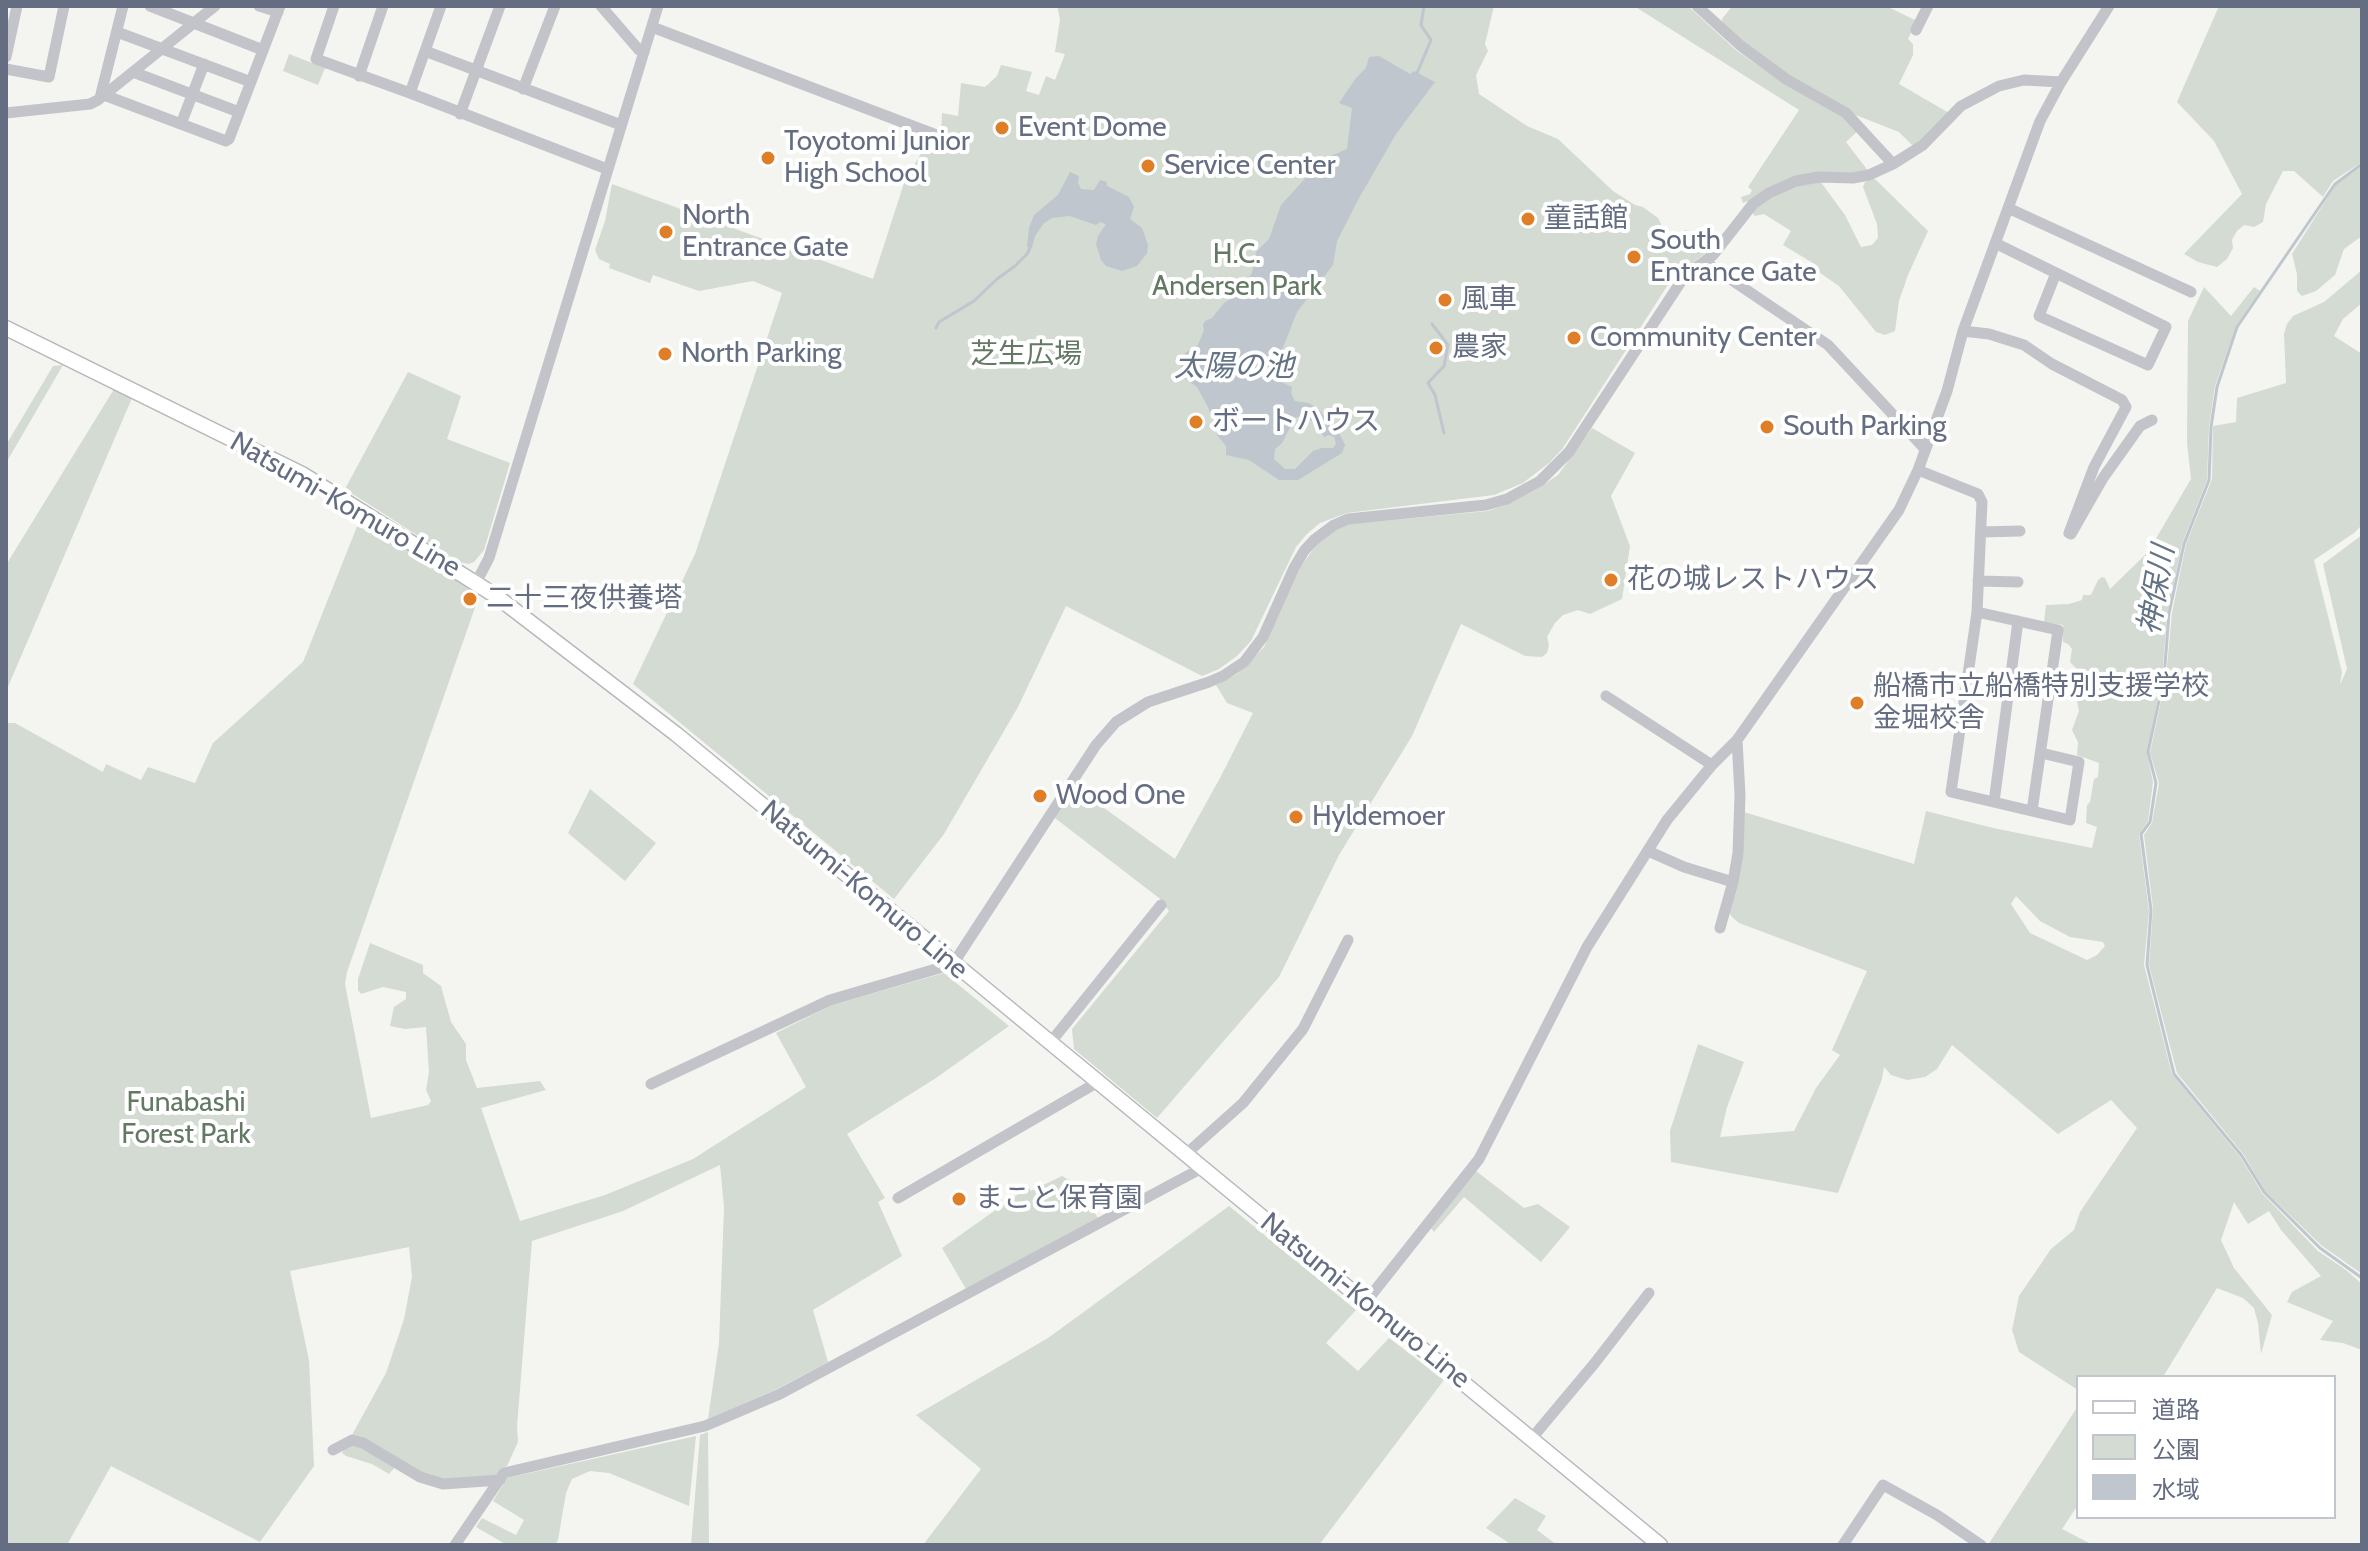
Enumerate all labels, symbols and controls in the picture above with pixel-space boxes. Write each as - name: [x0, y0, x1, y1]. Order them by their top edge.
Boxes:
- place label: Event Dome: [1018, 111, 1167, 145]
- marker: Event Dome: [993, 119, 1011, 137]
- place label: Toyotomi Junior High School: [784, 125, 970, 191]
- marker: Toyotomi Junior High School: [759, 149, 777, 167]
- place label: Service Center: [1164, 149, 1336, 183]
- marker: Service Center: [1139, 157, 1157, 175]
- place label: North Entrance Gate: [682, 199, 849, 265]
- place label: 童話館: [1544, 202, 1628, 236]
- marker: 童話館: [1519, 210, 1537, 228]
- marker: North Entrance Gate: [657, 223, 675, 241]
- place label: South Entrance Gate: [1650, 224, 1817, 290]
- park label: H.C. Andersen Park: [1152, 238, 1322, 304]
- marker: South Entrance Gate: [1625, 248, 1643, 266]
- place label: 風車: [1461, 283, 1517, 317]
- marker: 風車: [1436, 291, 1454, 309]
- place label: Community Center: [1590, 321, 1817, 355]
- marker: Community Center: [1565, 329, 1583, 347]
- place label: 農家: [1452, 331, 1508, 365]
- place label: North Parking: [681, 337, 841, 371]
- park label: 芝生広場: [970, 338, 1082, 372]
- marker: 農家: [1427, 339, 1445, 357]
- marker: North Parking: [656, 345, 674, 363]
- water label: 太陽の池: [1174, 349, 1294, 385]
- place label: ボートハウス: [1212, 405, 1380, 439]
- place label: South Parking: [1783, 410, 1946, 444]
- marker: ボートハウス: [1187, 413, 1205, 431]
- marker: South Parking: [1758, 418, 1776, 436]
- street label: Natsumi-Komuro Line: [224, 425, 466, 585]
- water label: 神保川: [2131, 543, 2183, 637]
- place label: 花の城レストハウス: [1627, 563, 1879, 597]
- marker: 花の城レストハウス: [1602, 571, 1620, 589]
- place label: 二十三夜供養塔: [486, 582, 682, 616]
- marker: 二十三夜供養塔: [461, 590, 479, 608]
- place label: 船橋市立船橋特別支援学校 金堀校舎: [1873, 670, 2209, 736]
- marker: 船橋市立船橋特別支援学校 金堀校舎: [1848, 694, 1866, 712]
- place label: Wood One: [1056, 779, 1185, 813]
- marker: Wood One: [1031, 787, 1049, 805]
- street label: Natsumi-Komuro Line: [753, 793, 975, 987]
- place label: Hyldemoer: [1312, 800, 1445, 834]
- marker: Hyldemoer: [1287, 808, 1305, 826]
- park label: Funabashi Forest Park: [121, 1086, 251, 1152]
- place label: まこと保育園: [975, 1182, 1143, 1216]
- marker: まこと保育園: [950, 1190, 968, 1208]
- street label: Natsumi-Komuro Line: [1253, 1206, 1477, 1396]
- legend: [2076, 1375, 2336, 1519]
- text: 道路: [2152, 1395, 2200, 1424]
- text: 公園: [2152, 1435, 2200, 1464]
- text: 水域: [2152, 1475, 2200, 1504]

